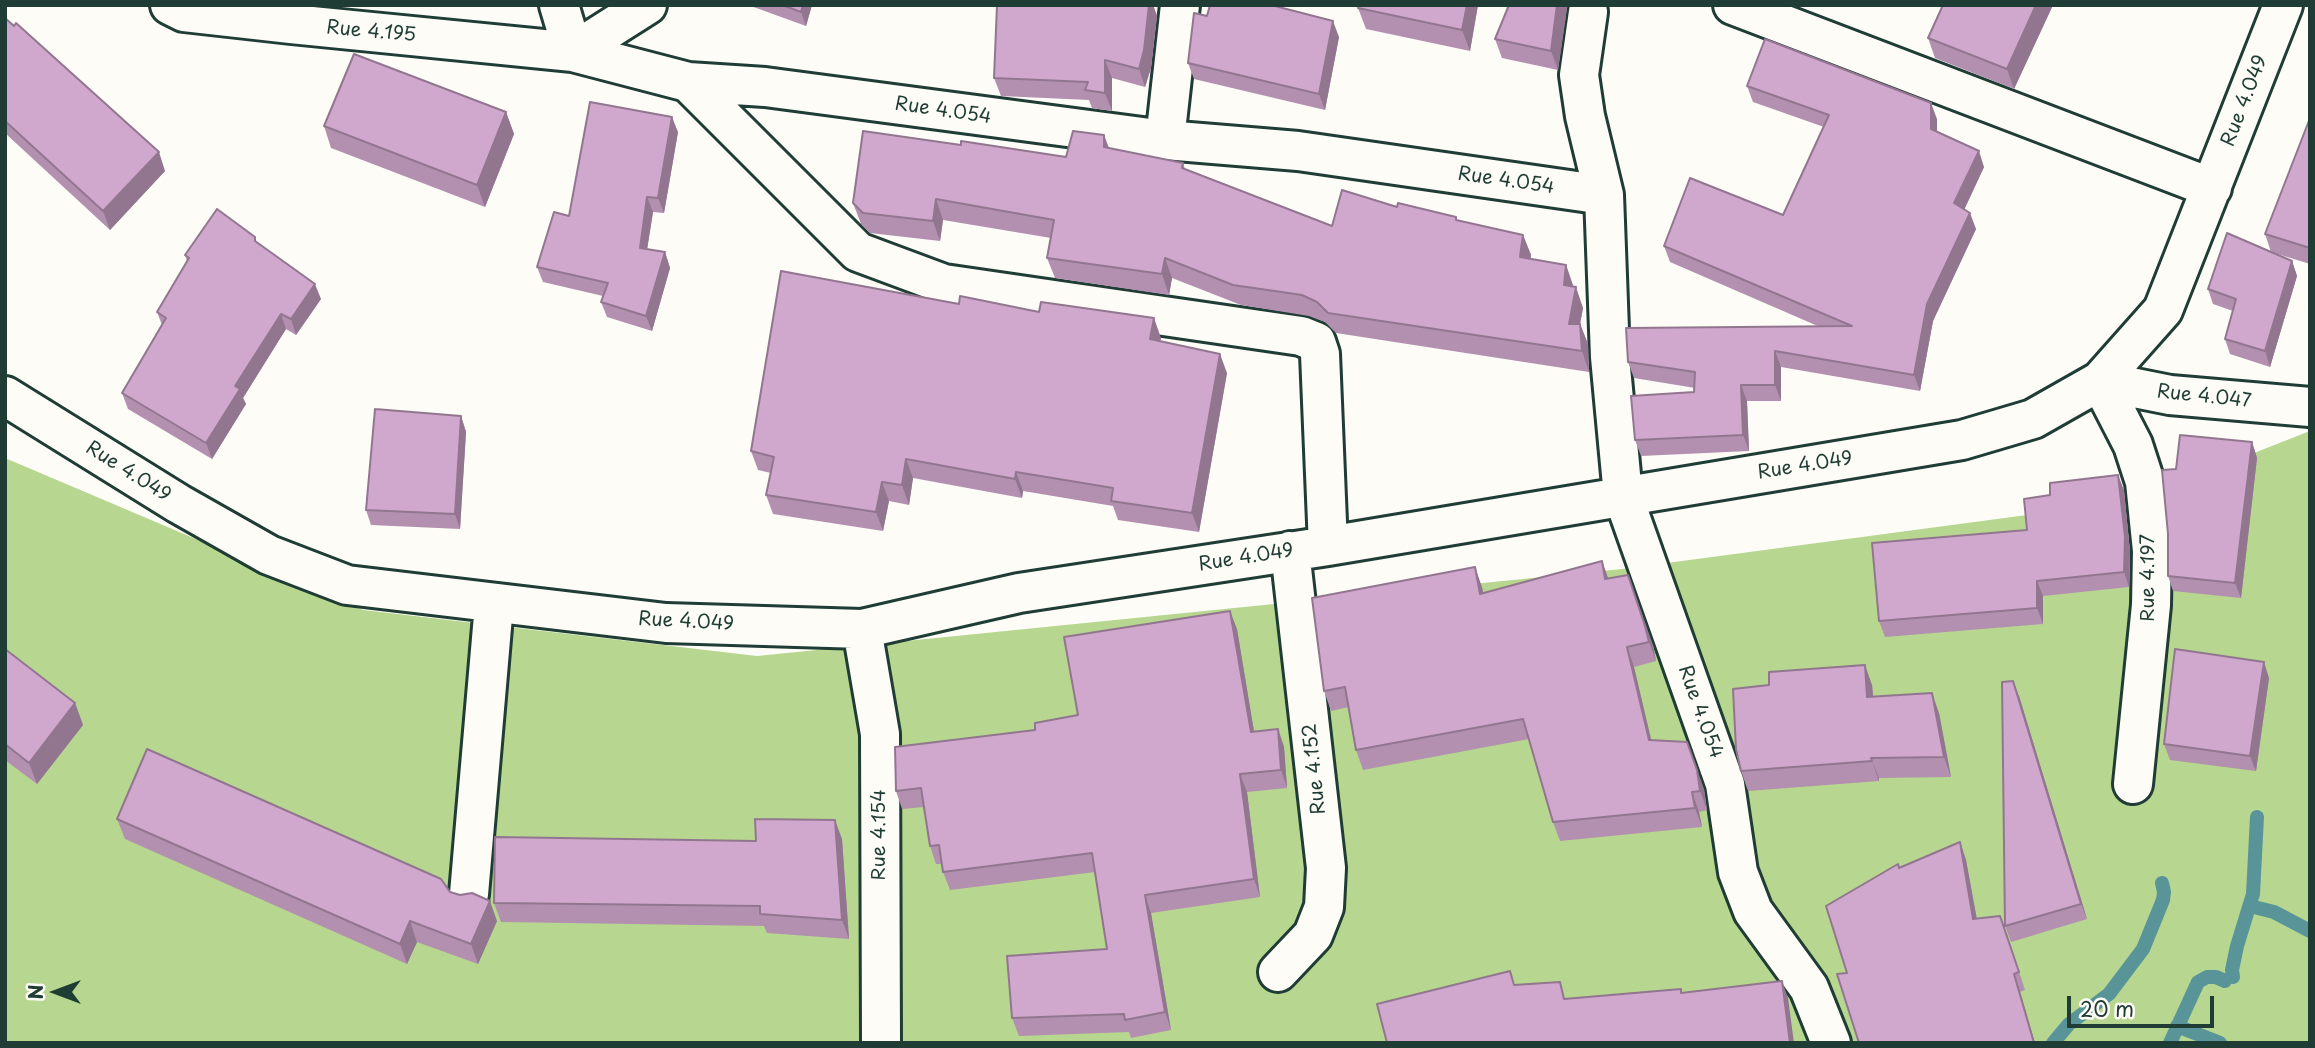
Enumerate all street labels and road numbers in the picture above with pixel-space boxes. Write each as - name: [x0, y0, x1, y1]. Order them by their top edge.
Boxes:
- street label: Rue 4.195: [325, 17, 417, 47]
- street label: Rue 4.049: [2217, 52, 2273, 150]
- street label: Rue 4.054: [893, 93, 993, 129]
- street label: Rue 4.054: [1456, 163, 1556, 199]
- street label: Rue 4.047: [2156, 381, 2252, 413]
- street label: Rue 4.049: [81, 437, 175, 507]
- street label: Rue 4.049: [1756, 447, 1854, 485]
- street label: Rue 4.197: [2138, 534, 2160, 622]
- street label: Rue 4.049: [1197, 539, 1295, 577]
- street label: Rue 4.049: [637, 608, 735, 636]
- street label: Rue 4.054: [1673, 662, 1727, 762]
- street label: Rue 4.152: [1299, 722, 1331, 816]
- street label: Rue 4.154: [869, 789, 891, 881]

